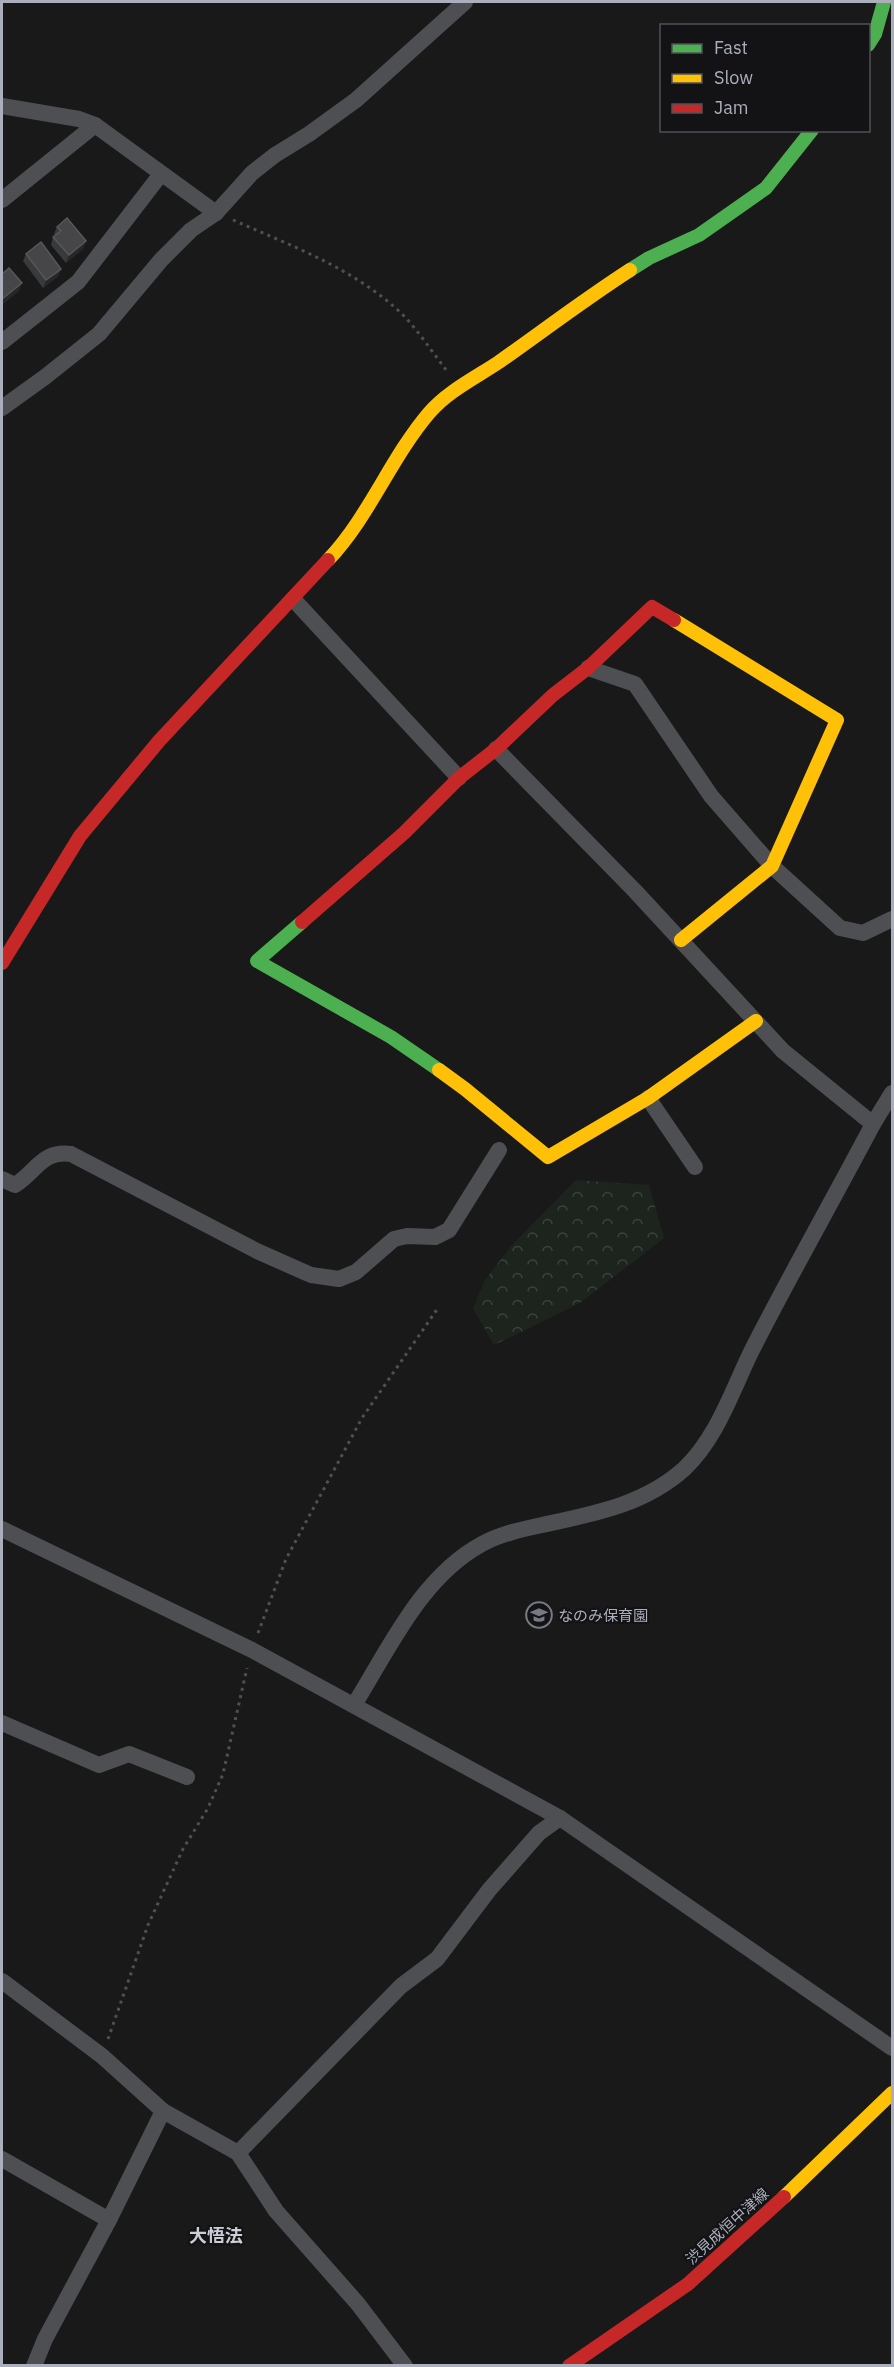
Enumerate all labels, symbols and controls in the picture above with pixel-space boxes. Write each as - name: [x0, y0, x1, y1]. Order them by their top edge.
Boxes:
- legend: [660, 24, 870, 132]
- text: Fast: [714, 36, 748, 59]
- text: Slow: [714, 66, 753, 89]
- text: Jam: [714, 96, 749, 119]
- school or university icon: なのみ保育園: [524, 1600, 554, 1630]
- place label: なのみ保育園: [558, 1606, 648, 1625]
- street label: 渋見成恒中津線: [682, 2184, 772, 2268]
- district label: 大悟法: [189, 2224, 243, 2247]

